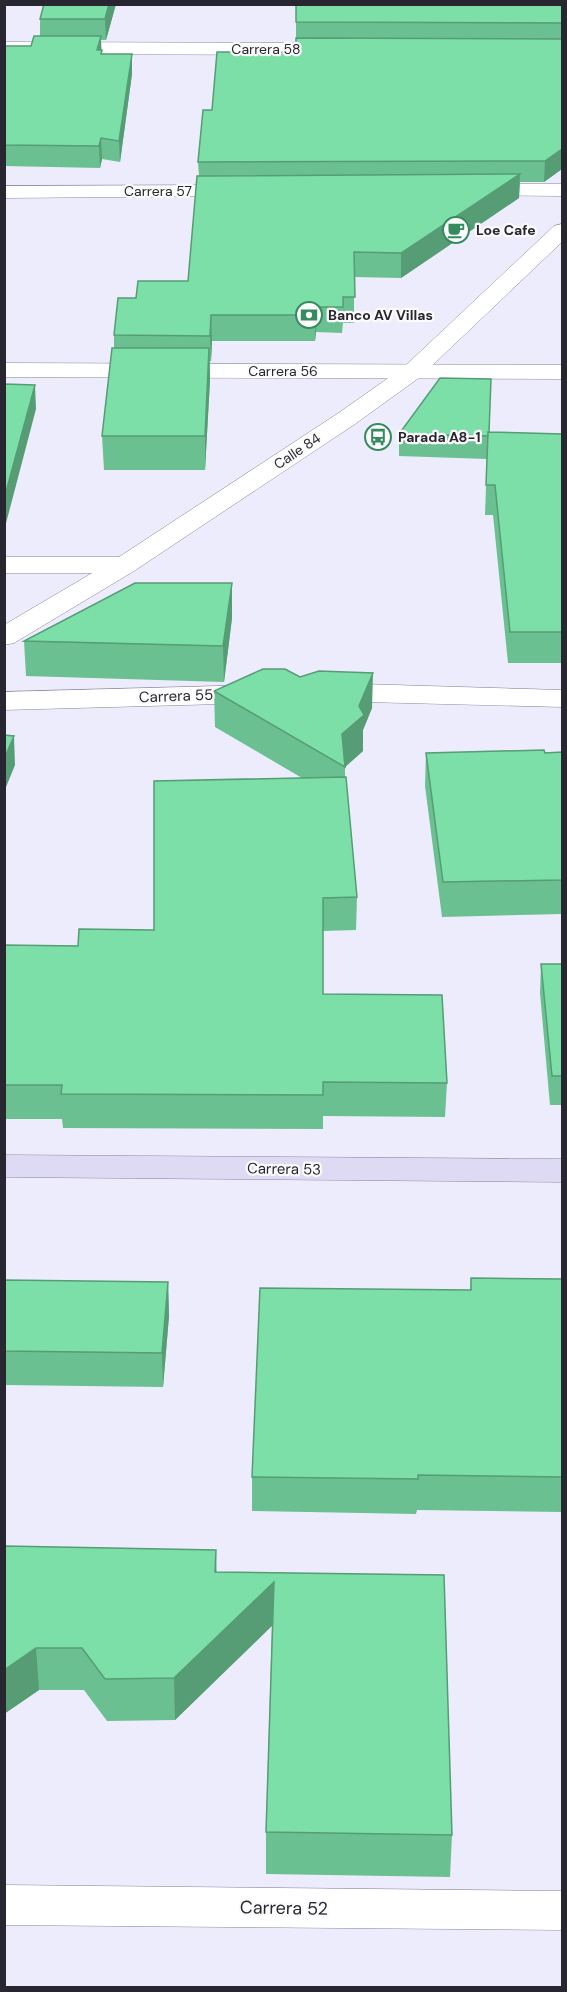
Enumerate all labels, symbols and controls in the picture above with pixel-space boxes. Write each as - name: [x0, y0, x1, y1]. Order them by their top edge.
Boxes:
- street label: Carrera 58: [231, 40, 301, 58]
- street label: Carrera 57: [124, 182, 192, 200]
- cafe icon: Loe Cafe: [441, 215, 471, 245]
- place label: Loe Cafe: [476, 221, 536, 239]
- bank icon: Banco AV Villas: [294, 300, 324, 330]
- place label: Banco AV Villas: [328, 306, 433, 324]
- street label: Carrera 56: [248, 362, 318, 380]
- bus stop icon: Parada A8-1: [363, 422, 393, 452]
- place label: Parada A8-1: [398, 428, 481, 446]
- street label: Calle 84: [270, 429, 324, 473]
- street label: Carrera 55: [139, 685, 213, 707]
- street label: Carrera 53: [247, 1158, 321, 1180]
- street label: Carrera 52: [240, 1895, 328, 1921]

